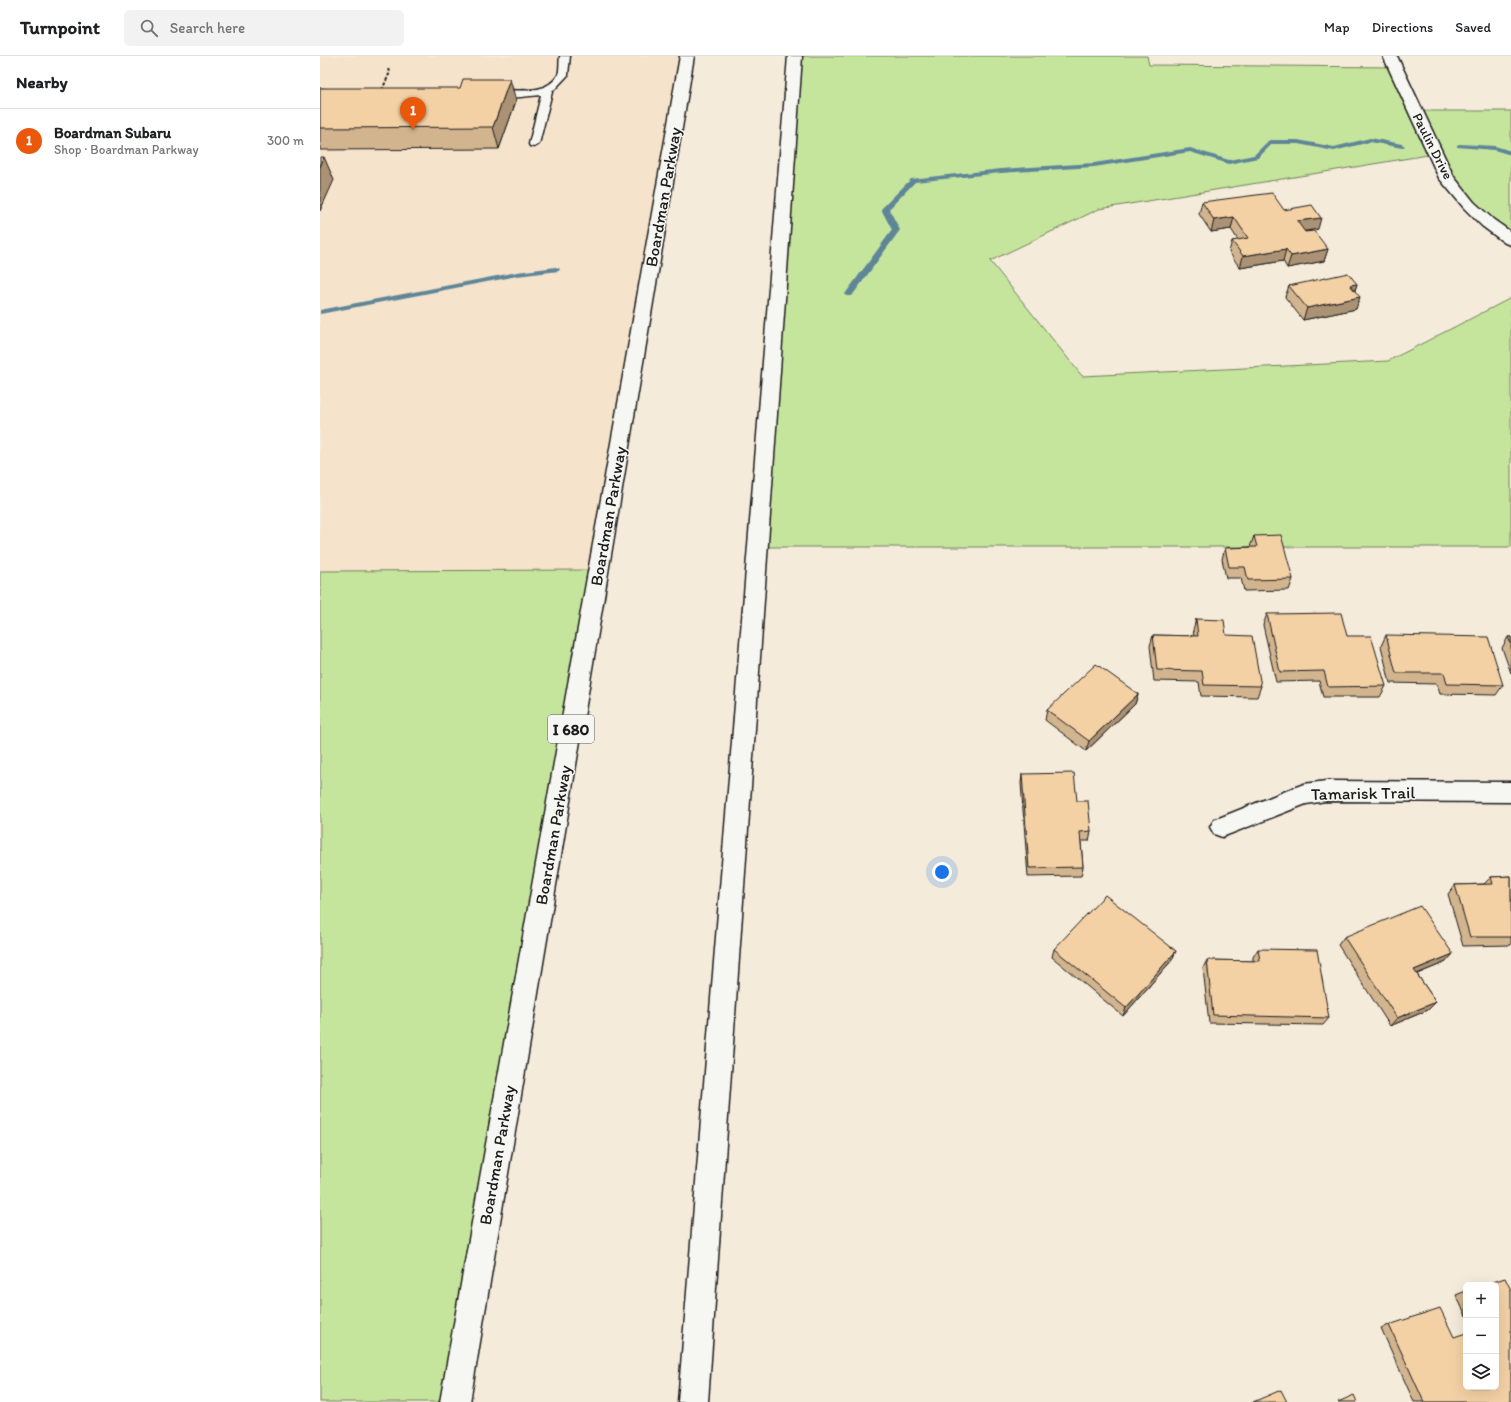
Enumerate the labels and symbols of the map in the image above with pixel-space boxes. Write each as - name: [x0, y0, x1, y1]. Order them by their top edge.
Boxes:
- pin: 1: [400, 97, 426, 130]
- street label: Paulin Drive: [1409, 110, 1457, 183]
- street label: Boardman Parkway: [641, 126, 685, 268]
- street label: Boardman Parkway: [586, 445, 630, 587]
- road number: I 680: [548, 715, 594, 743]
- street label: Boardman Parkway: [531, 764, 575, 906]
- street label: Tamarisk Trail: [1311, 782, 1416, 804]
- your location: [932, 862, 952, 882]
- street label: Boardman Parkway: [475, 1084, 519, 1226]

